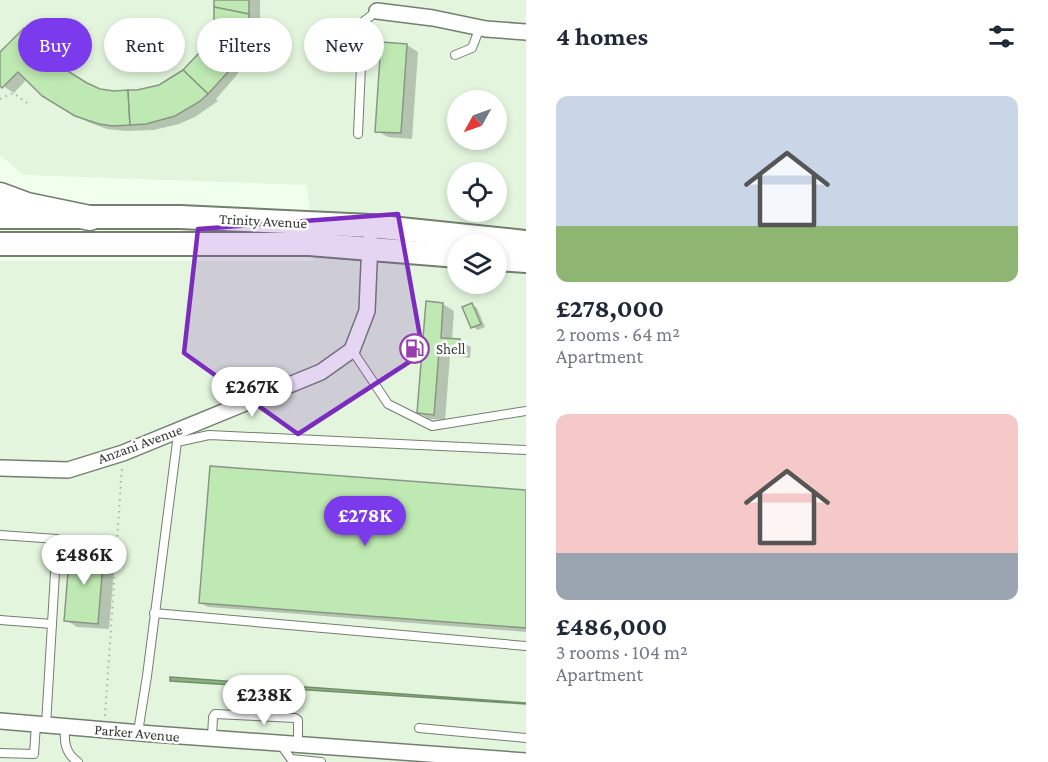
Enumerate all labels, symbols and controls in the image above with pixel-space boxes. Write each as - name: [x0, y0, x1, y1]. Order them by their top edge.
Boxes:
- chip: Buy: [18, 18, 92, 72]
- chip: Rent: [104, 18, 185, 72]
- chip: Filters: [197, 18, 292, 72]
- chip: New: [304, 18, 384, 72]
- icon: filters: [985, 20, 1018, 53]
- text: 4 homes: [556, 22, 648, 51]
- north arrow: [447, 90, 507, 150]
- map controls: [447, 90, 507, 294]
- icon: home: [733, 135, 841, 243]
- button: locate: [447, 162, 507, 222]
- street label: Trinity Avenue: [219, 211, 308, 232]
- button: layers: [447, 234, 507, 294]
- text: £278,000: [556, 294, 664, 323]
- text: 2 rooms · 64 m²: [556, 323, 680, 345]
- fuel station icon: Shell: [399, 333, 431, 365]
- place label: Shell: [436, 341, 466, 357]
- text: Apartment: [556, 345, 643, 367]
- pin: £267K: [210, 367, 294, 418]
- text: £267K: [225, 375, 279, 397]
- street label: Anzani Avenue: [96, 421, 185, 467]
- icon: home: [733, 453, 841, 561]
- pin: £278K: [323, 496, 407, 547]
- text: £278K: [338, 504, 392, 526]
- pin: £486K: [42, 535, 126, 586]
- text: £486K: [56, 543, 112, 565]
- text: £486,000: [556, 612, 667, 641]
- text: 3 rooms · 104 m²: [556, 641, 688, 663]
- text: Apartment: [556, 663, 643, 685]
- pin: £238K: [222, 675, 306, 726]
- text: £238K: [237, 683, 291, 705]
- street label: Parker Avenue: [94, 721, 181, 745]

